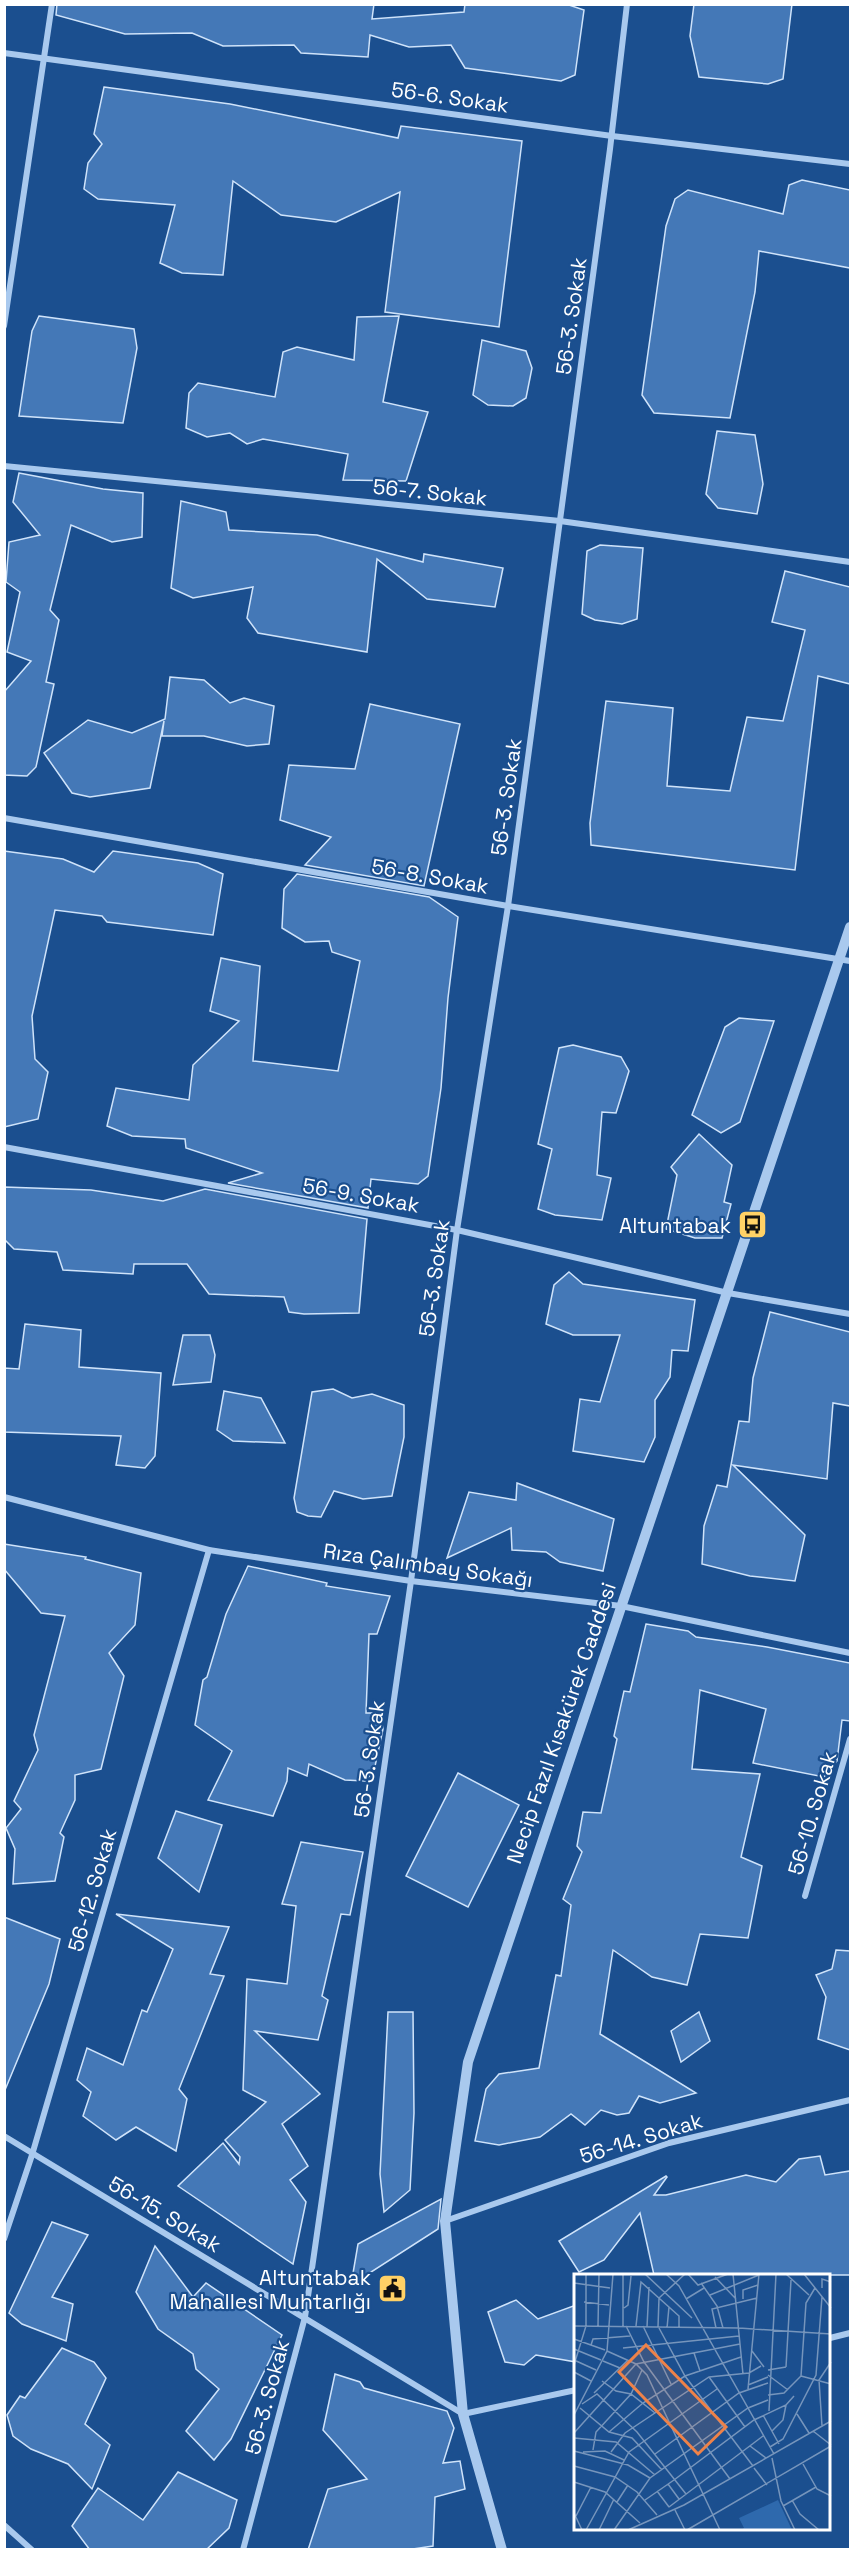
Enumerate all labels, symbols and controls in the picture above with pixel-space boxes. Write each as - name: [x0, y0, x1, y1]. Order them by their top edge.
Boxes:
- street label: 56-6. Sokak: [390, 75, 510, 119]
- street label: 56-3. Sokak: [549, 256, 593, 376]
- street label: 56-7. Sokak: [372, 473, 488, 511]
- street label: 56-3. Sokak: [484, 737, 528, 857]
- street label: 56-8. Sokak: [369, 852, 491, 900]
- street label: 56-9. Sokak: [301, 1171, 421, 1219]
- bus stop icon: Altuntabak: [736, 1209, 768, 1241]
- place label: Altuntabak: [619, 1212, 731, 1239]
- street label: 56-3. Sokak: [412, 1218, 456, 1338]
- street label: Rıza Çalımbay Sokağı: [321, 1537, 535, 1593]
- street label: Necip Fazıl Kısakürek Caddesi: [500, 1579, 622, 1867]
- street label: 56-3. Sokak: [347, 1699, 391, 1819]
- street label: 56-10. Sokak: [781, 1748, 843, 1878]
- street label: 56-12. Sokak: [62, 1825, 122, 1955]
- street label: 56-14. Sokak: [576, 2106, 706, 2170]
- street label: 56-15. Sokak: [104, 2170, 226, 2258]
- place label: Altuntabak Mahallesi Muhtarlığı: [169, 2264, 371, 2315]
- public building icon: Altuntabak Mahallesi Muhtarlığı: [376, 2273, 408, 2305]
- inset map: [574, 2274, 831, 2530]
- street label: 56-3. Sokak: [239, 2337, 295, 2457]

